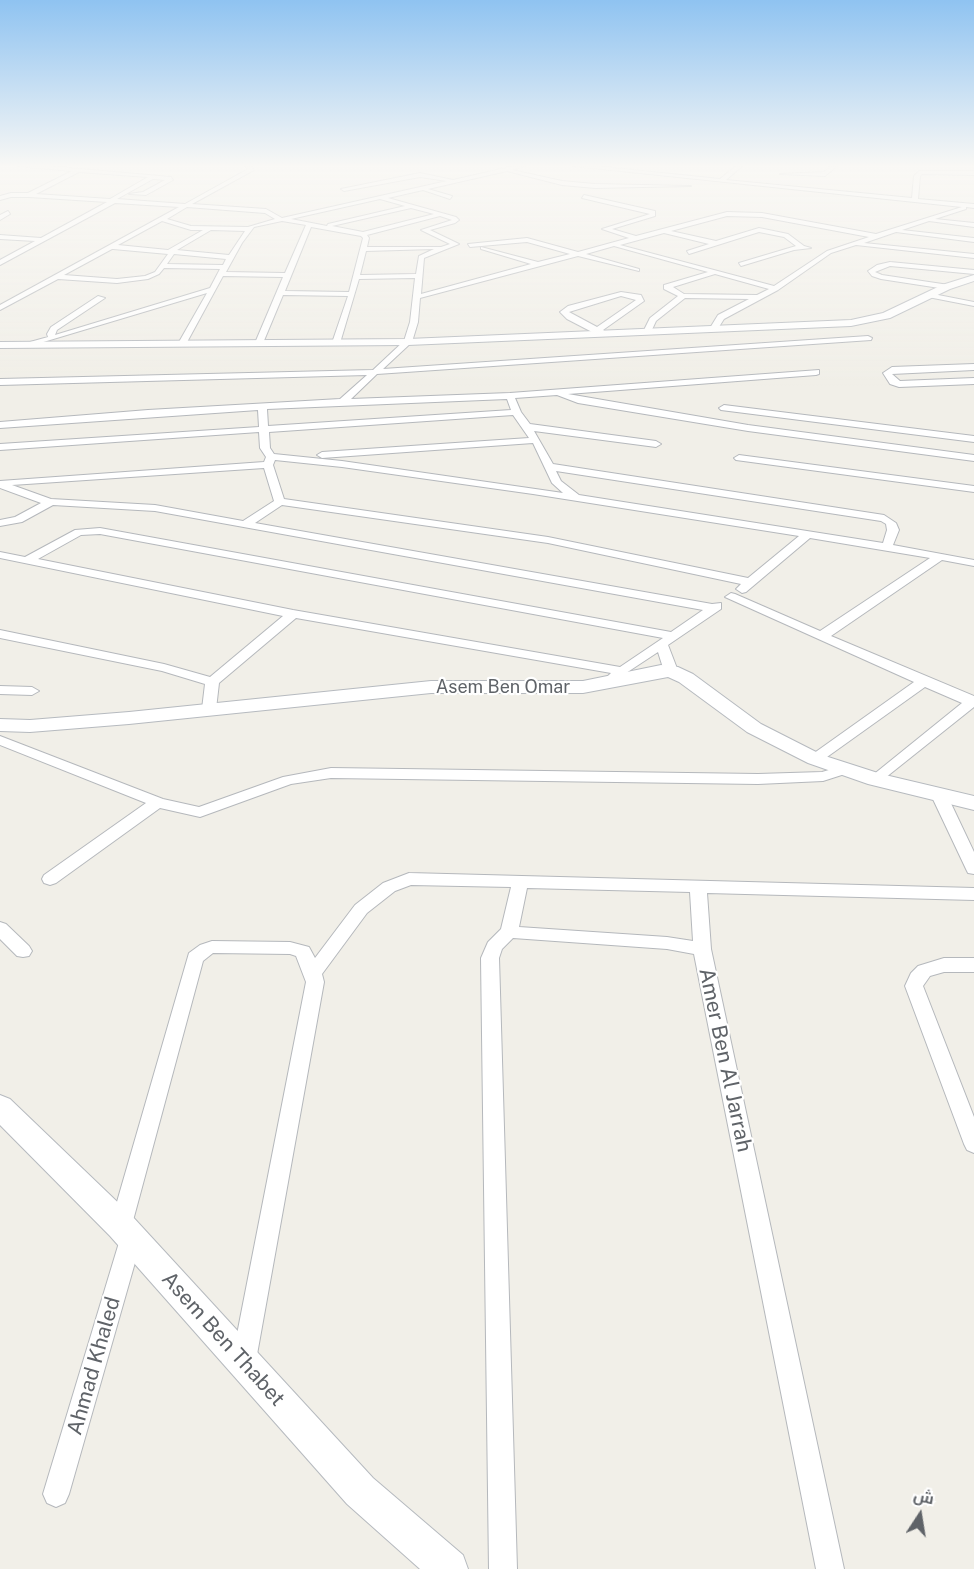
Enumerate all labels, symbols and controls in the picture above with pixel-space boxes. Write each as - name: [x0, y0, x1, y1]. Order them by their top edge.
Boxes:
- street label: Asem Ben Omar: [436, 676, 570, 698]
- street label: Amer Ben Al Jarrah: [693, 966, 757, 1154]
- street label: Asem Ben Thabet: [156, 1267, 290, 1411]
- street label: Ahmad Khaled: [62, 1294, 126, 1438]
- north arrow: [890, 1485, 950, 1545]
- text: ش: [912, 1485, 936, 1508]

